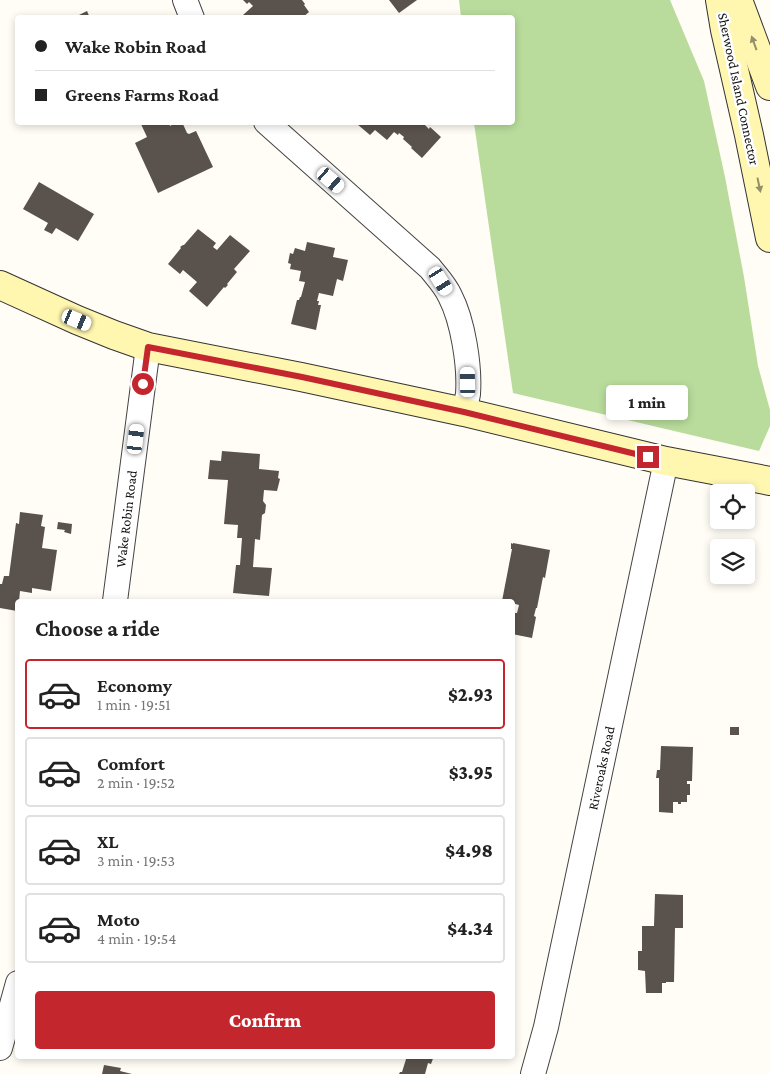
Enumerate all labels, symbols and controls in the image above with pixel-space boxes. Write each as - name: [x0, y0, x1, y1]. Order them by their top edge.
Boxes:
- street label: Sherwood Island Connector: [715, 11, 763, 167]
- one-way arrow: [750, 35, 758, 50]
- text: Wake Robin Road: [65, 36, 206, 57]
- text: Greens Farms Road: [65, 84, 219, 105]
- car: [314, 164, 347, 196]
- one-way arrow: [756, 177, 764, 193]
- car: [426, 264, 455, 298]
- car: [60, 307, 93, 333]
- car: [460, 367, 475, 397]
- route start: [132, 373, 154, 395]
- callout: 1 min: [607, 384, 689, 420]
- text: 1 min: [628, 394, 666, 411]
- car: [126, 423, 145, 455]
- route end: [637, 446, 659, 468]
- street label: Wake Robin Road: [112, 469, 140, 569]
- map controls: [710, 484, 755, 584]
- button: locate: [710, 484, 755, 529]
- button: layers: [710, 539, 755, 584]
- text: Choose a ride: [35, 616, 160, 641]
- icon: car: [37, 672, 82, 717]
- text: Economy: [97, 675, 172, 696]
- text: $2.93: [448, 684, 493, 705]
- text: 1 min · 19:51: [97, 696, 171, 713]
- street label: Riveroaks Road: [584, 724, 618, 811]
- icon: car: [37, 750, 82, 795]
- text: Comfort: [97, 753, 165, 774]
- text: $3.95: [449, 762, 493, 783]
- text: 2 min · 19:52: [97, 774, 175, 791]
- icon: car: [37, 828, 82, 873]
- text: XL: [97, 831, 119, 852]
- text: $4.98: [445, 840, 493, 861]
- text: 3 min · 19:53: [97, 852, 175, 869]
- icon: car: [37, 906, 82, 951]
- text: Moto: [97, 909, 140, 930]
- text: $4.34: [447, 918, 493, 939]
- text: 4 min · 19:54: [97, 930, 176, 947]
- button: Confirm: [35, 991, 495, 1049]

